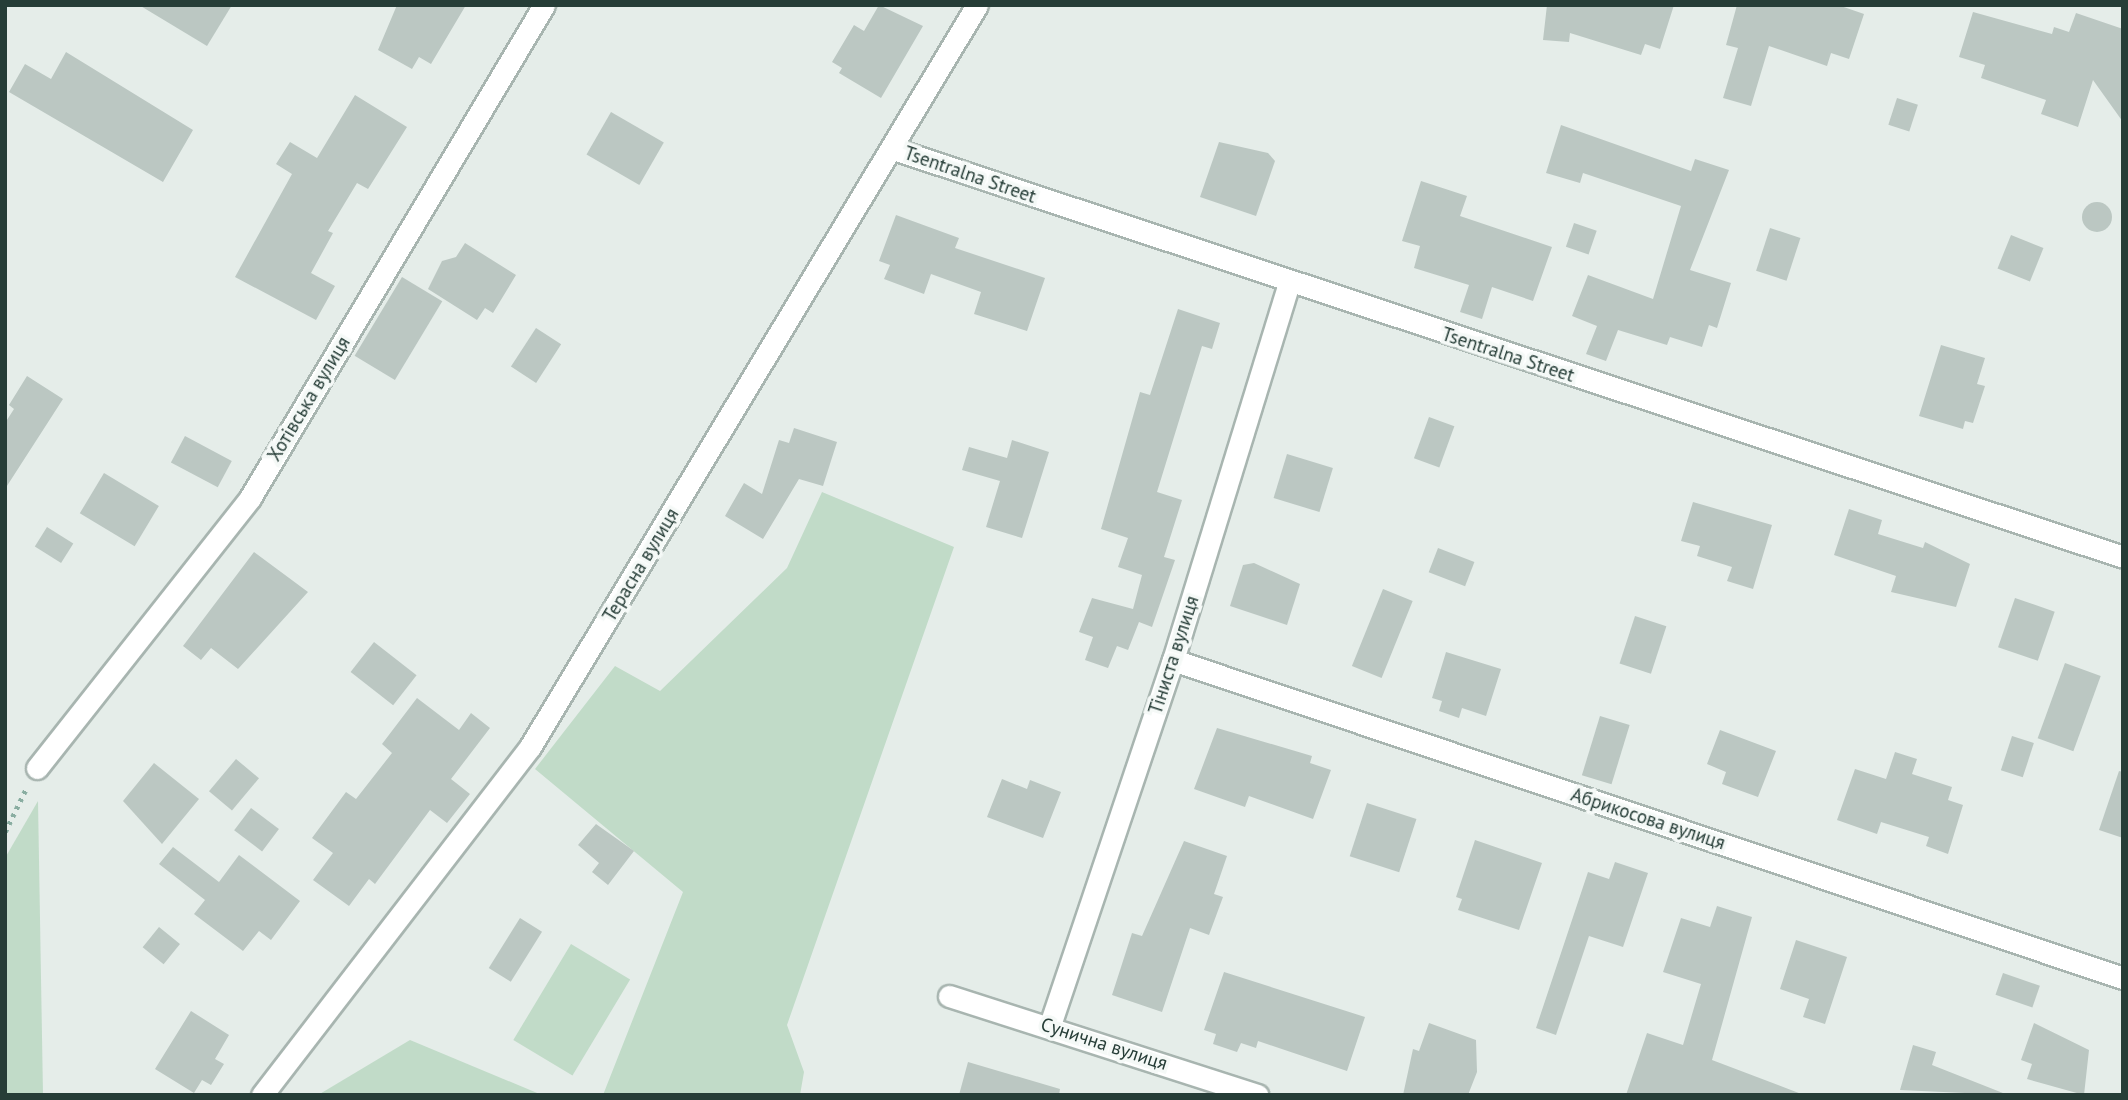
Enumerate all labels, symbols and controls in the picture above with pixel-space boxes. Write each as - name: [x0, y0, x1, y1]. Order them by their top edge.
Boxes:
- street label: Tsentralna Street: [901, 142, 1039, 208]
- street label: Tsentralna Street: [1439, 323, 1577, 387]
- street label: Хотівська вулиця: [263, 333, 355, 465]
- street label: Терасна вулиця: [598, 504, 684, 626]
- street label: Тіниста вулиця: [1144, 593, 1204, 717]
- street label: Абрикосова вулиця: [1568, 783, 1728, 855]
- street label: Сунична вулиця: [1038, 1013, 1170, 1075]

